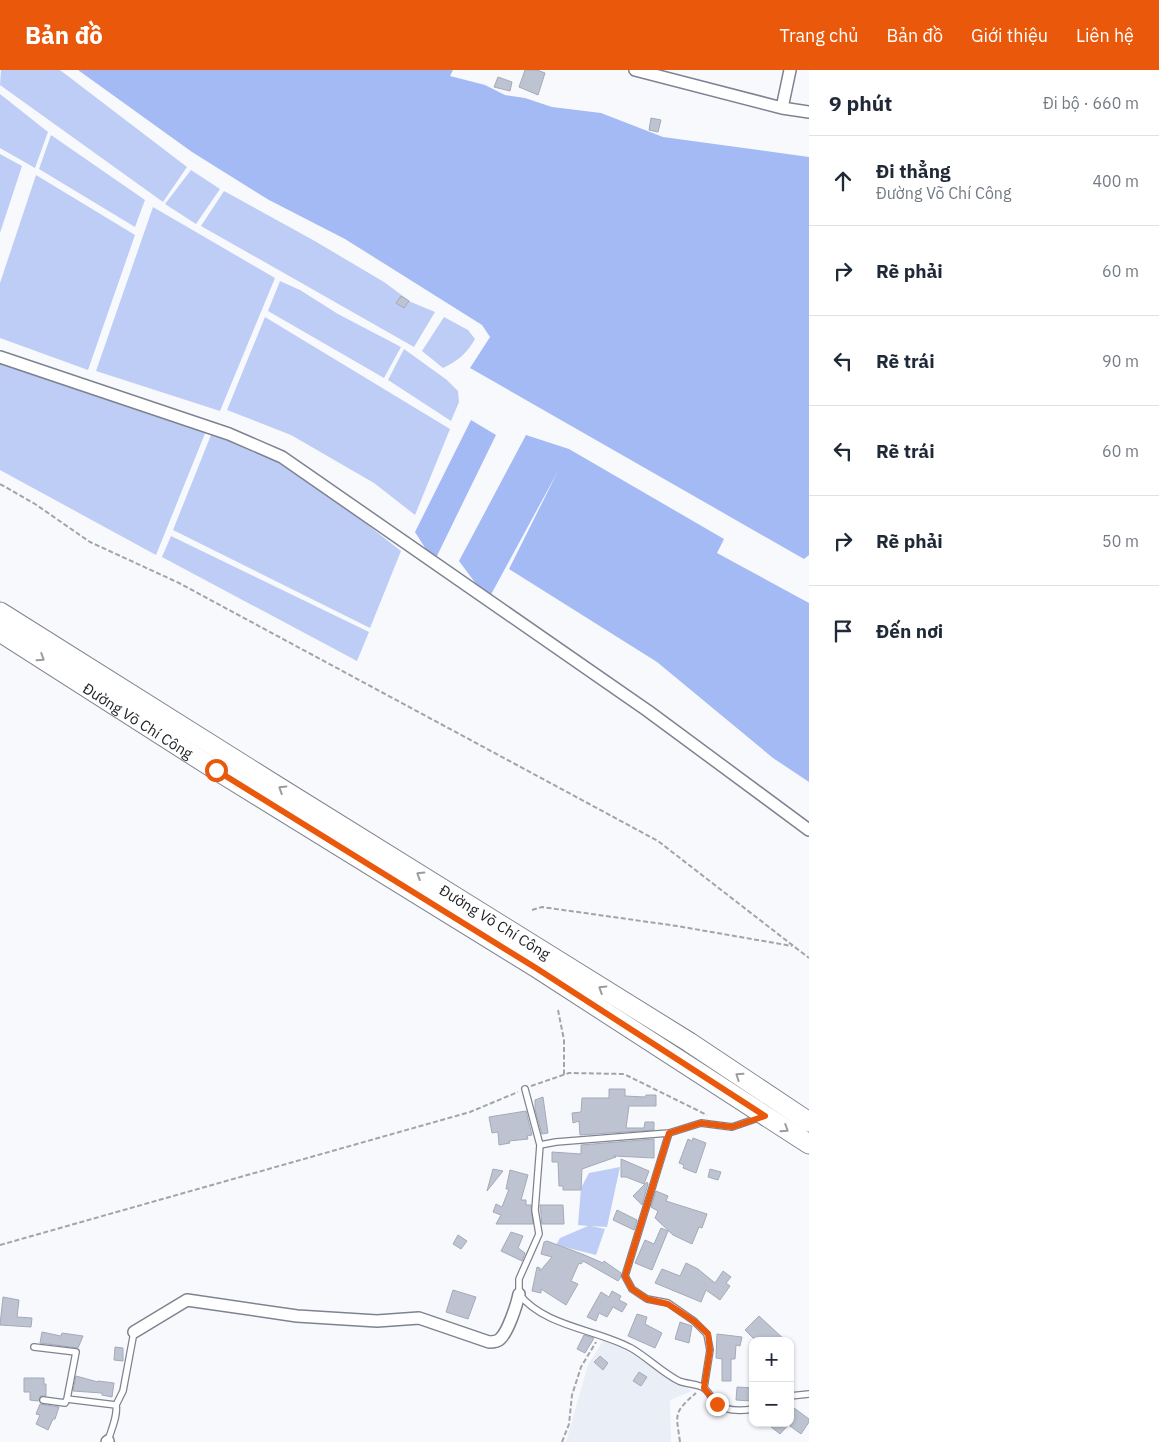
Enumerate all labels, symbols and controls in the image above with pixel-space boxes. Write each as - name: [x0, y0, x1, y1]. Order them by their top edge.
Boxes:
- text: Bản đồ: [25, 19, 103, 51]
- text: Trang chủ: [779, 24, 859, 47]
- text: Bản đồ: [887, 24, 943, 47]
- text: Giới thiệu: [971, 24, 1048, 47]
- text: Liên hệ: [1076, 24, 1134, 47]
- text: 9 phút: [829, 89, 892, 117]
- text: Đi bộ · 660 m: [1043, 93, 1139, 113]
- text: Đi thẳng: [876, 159, 950, 183]
- icon: ahead: [829, 167, 857, 195]
- text: 400 m: [1092, 171, 1139, 191]
- text: Đường Võ Chí Công: [876, 183, 1011, 203]
- icon: right: [829, 257, 857, 285]
- text: Rẽ phải: [876, 259, 943, 283]
- text: 60 m: [1102, 261, 1139, 281]
- icon: left: [829, 347, 857, 375]
- text: Rẽ trái: [876, 349, 935, 373]
- text: 90 m: [1102, 351, 1139, 371]
- icon: left: [829, 437, 857, 465]
- text: Rẽ trái: [876, 439, 935, 463]
- text: 60 m: [1102, 441, 1139, 461]
- icon: right: [829, 527, 857, 555]
- text: Rẽ phải: [876, 529, 943, 553]
- text: 50 m: [1102, 531, 1139, 551]
- icon: arrive: [829, 617, 857, 645]
- text: Đến nơi: [876, 619, 943, 643]
- one-way arrow: [36, 652, 45, 662]
- street label: Đường Võ Chí Công: [80, 678, 197, 763]
- route start: [205, 759, 228, 782]
- one-way arrow: [278, 786, 287, 796]
- one-way arrow: [416, 872, 425, 882]
- street label: Đường Võ Chí Công: [436, 880, 554, 963]
- one-way arrow: [599, 985, 608, 995]
- one-way arrow: [736, 1073, 745, 1082]
- one-way arrow: [780, 1122, 789, 1132]
- map controls: [749, 1337, 794, 1427]
- button: +: [749, 1337, 794, 1382]
- button: −: [749, 1382, 794, 1427]
- route end: [706, 1393, 729, 1416]

